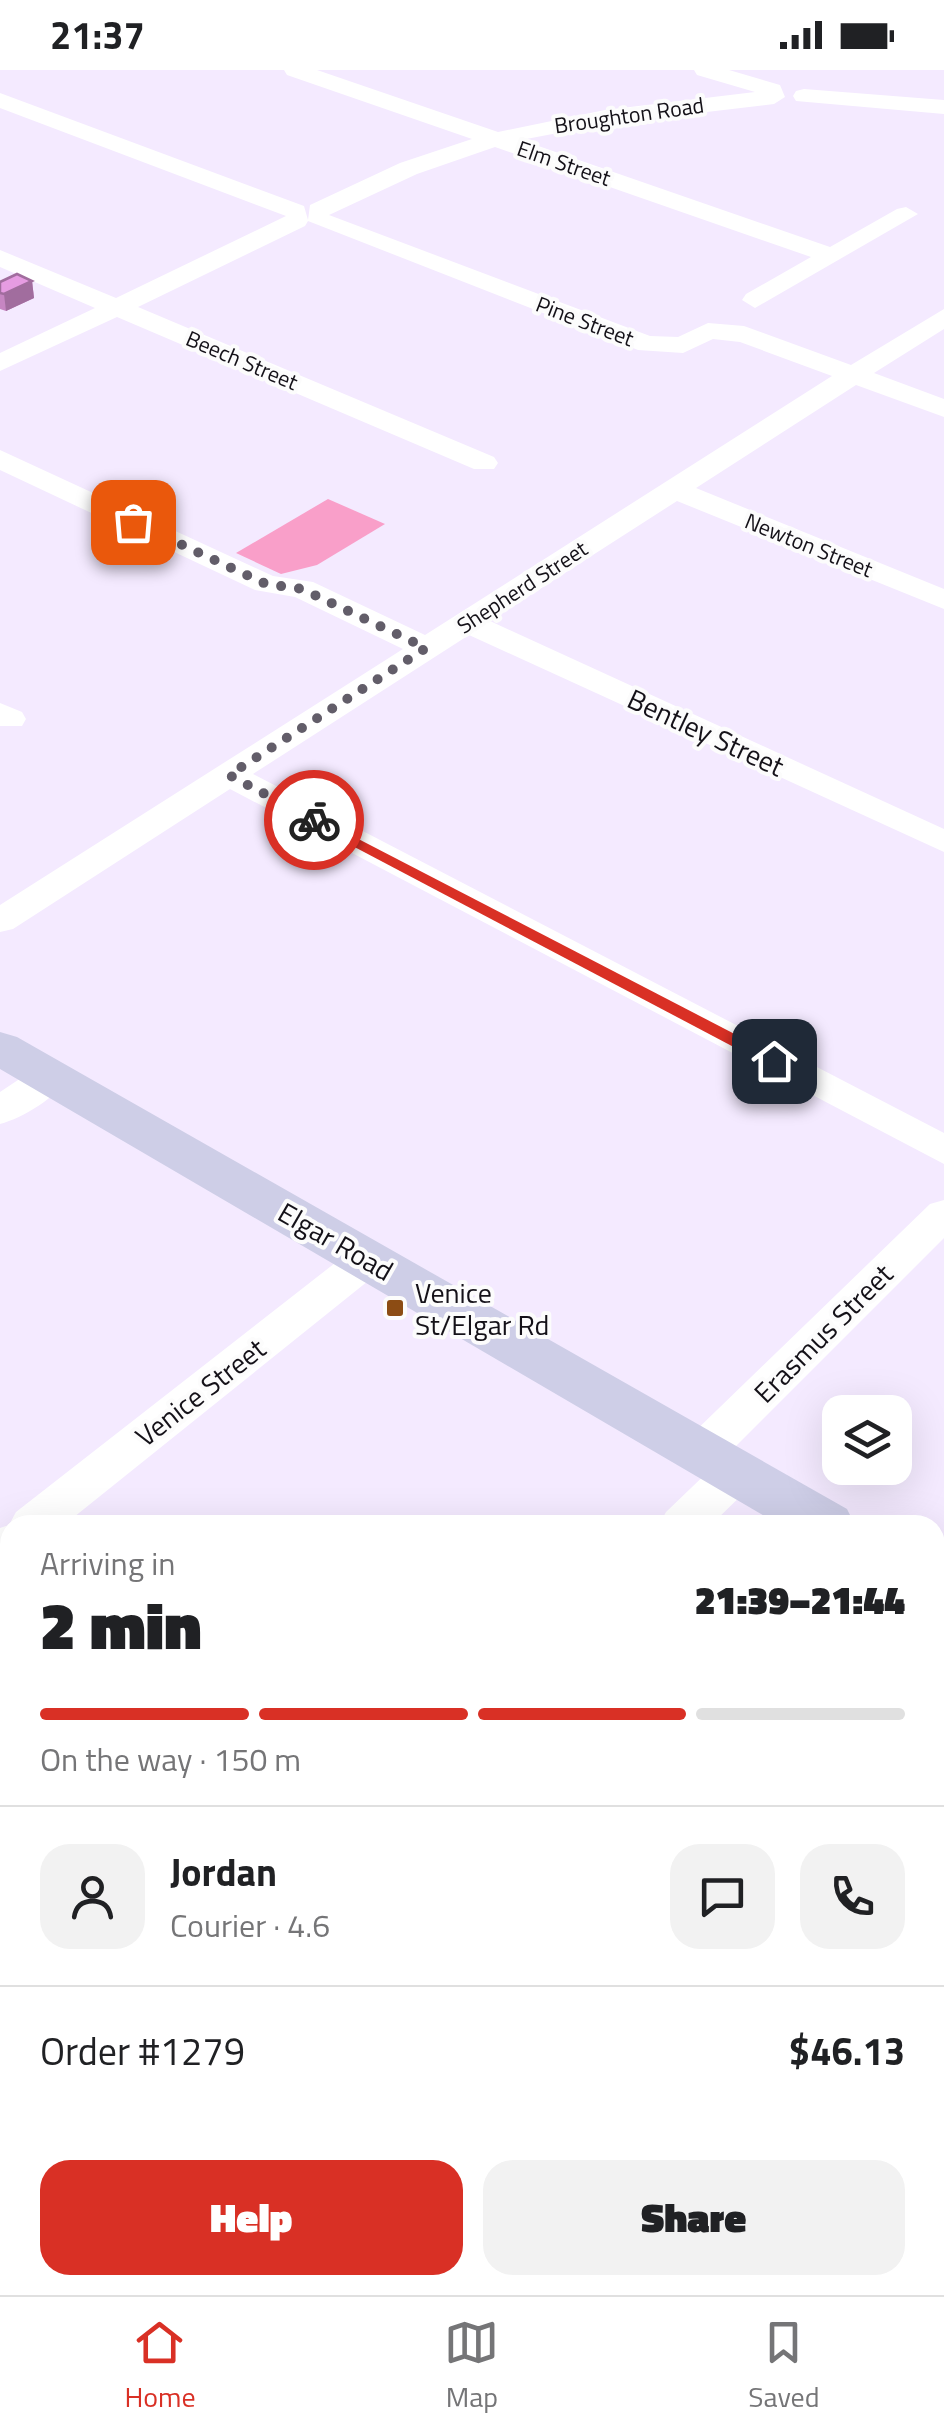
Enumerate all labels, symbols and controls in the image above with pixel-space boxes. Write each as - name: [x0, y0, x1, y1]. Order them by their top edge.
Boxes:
- text: 21:37: [50, 6, 145, 64]
- street label: Broughton Road: [552, 88, 706, 142]
- street label: Elm Street: [513, 131, 616, 195]
- street label: Pine Street: [531, 287, 639, 355]
- street label: Beech Street: [181, 321, 304, 399]
- pin: [91, 480, 176, 565]
- icon: bag: [106, 495, 161, 550]
- street label: Newton Street: [740, 504, 878, 586]
- street label: Shepherd Street: [450, 532, 594, 642]
- street label: Bentley Street: [621, 677, 792, 787]
- courier: [264, 770, 364, 870]
- icon: bike: [287, 793, 342, 848]
- pin: [732, 1019, 817, 1104]
- icon: home: [747, 1034, 802, 1089]
- street label: Elgar Road: [270, 1191, 402, 1291]
- street label: Erasmus Street: [743, 1253, 903, 1413]
- place label: Venice St/Elgar Rd: [415, 1271, 549, 1346]
- marker: Venice St/Elgar Rd: [384, 1297, 406, 1319]
- street label: Venice Street: [126, 1327, 275, 1457]
- map controls: [822, 1395, 912, 1485]
- button: layers: [822, 1395, 912, 1485]
- text: Arriving in: [40, 1539, 176, 1587]
- text: 21:39–21:44: [695, 1571, 905, 1629]
- text: 2 min: [40, 1575, 201, 1674]
- text: On the way · 150 m: [40, 1735, 301, 1783]
- text: Jordan: [170, 1843, 277, 1901]
- button: person: [40, 1844, 145, 1949]
- button: chat: [670, 1844, 775, 1949]
- button: phone: [800, 1844, 905, 1949]
- text: Courier · 4.6: [170, 1901, 330, 1949]
- text: Order #1279: [40, 2022, 245, 2080]
- text: $46.13: [789, 2022, 905, 2080]
- button: Help: [40, 2160, 463, 2275]
- button: Share: [483, 2160, 905, 2275]
- tab: Home: [124, 2315, 196, 2418]
- tab: Map: [444, 2315, 499, 2418]
- tab: Saved: [748, 2315, 820, 2418]

